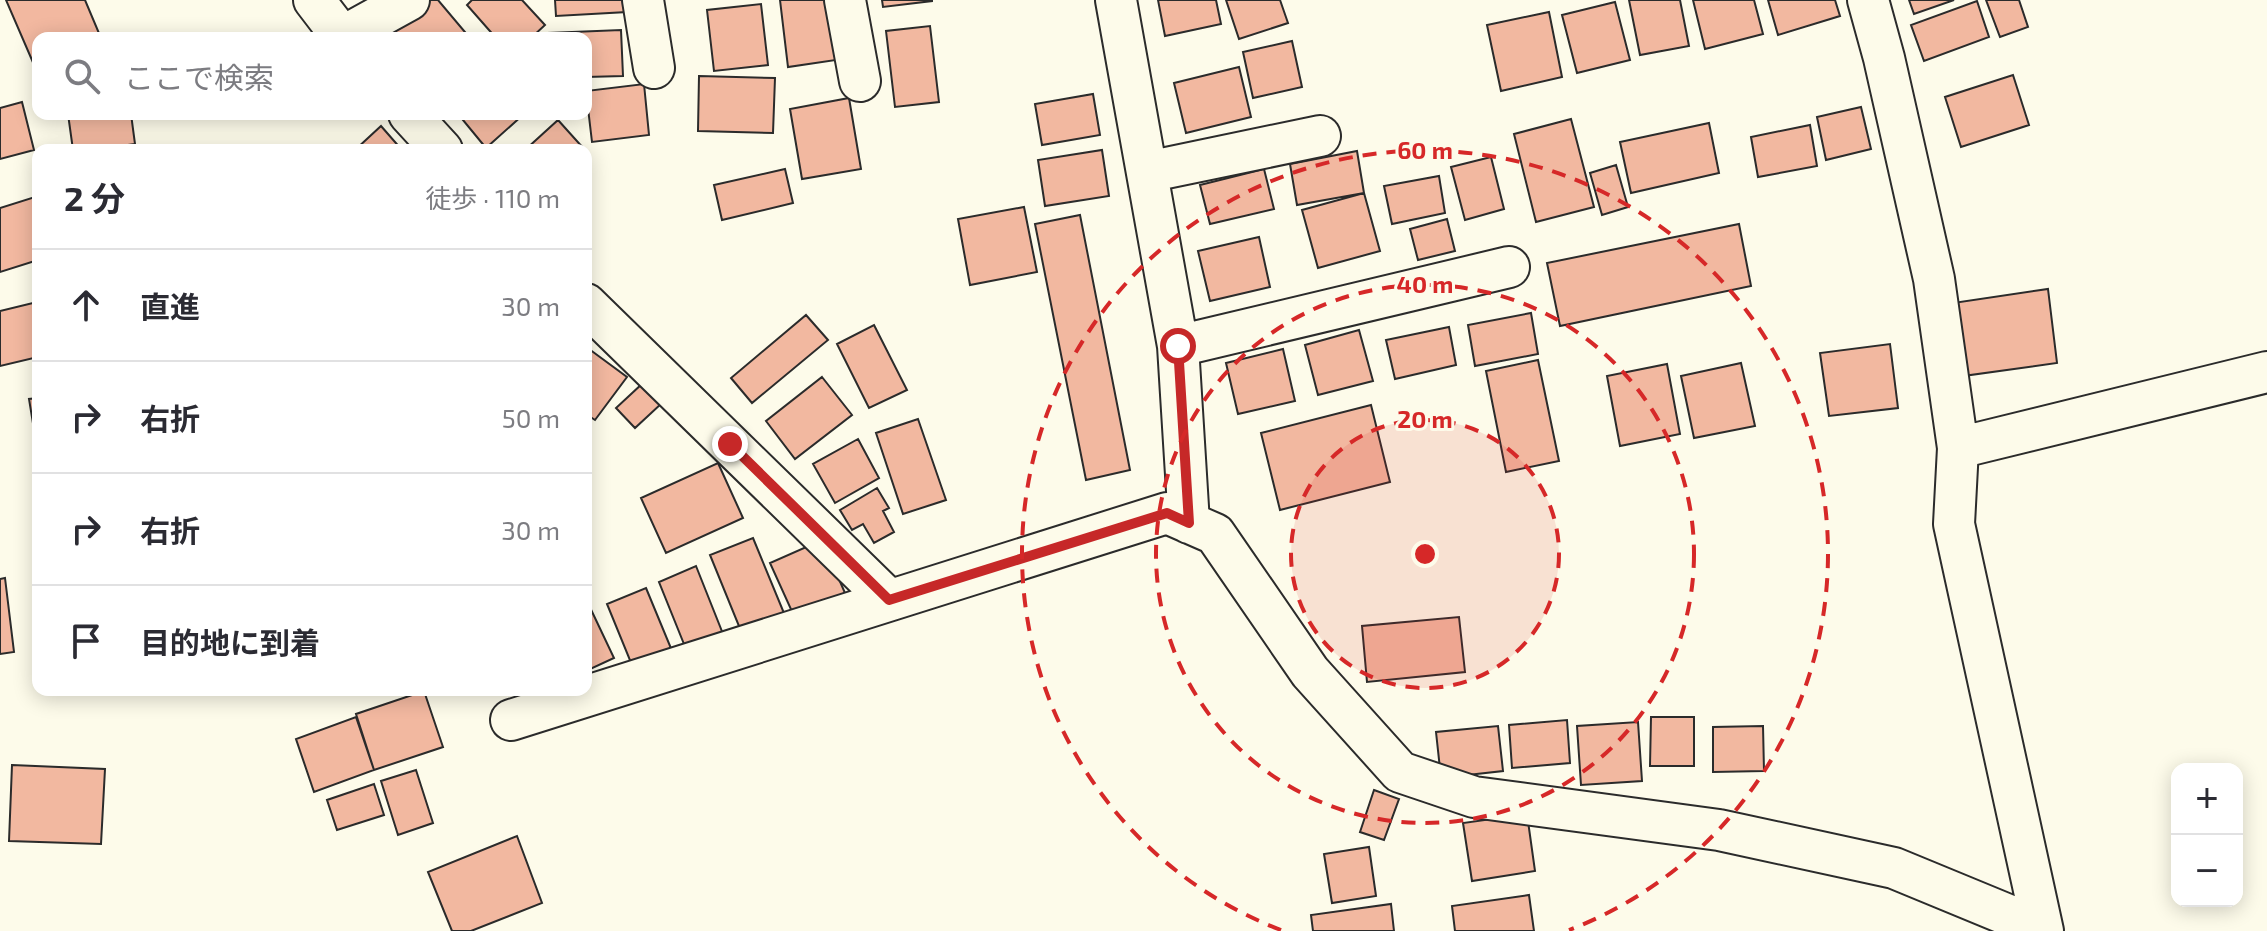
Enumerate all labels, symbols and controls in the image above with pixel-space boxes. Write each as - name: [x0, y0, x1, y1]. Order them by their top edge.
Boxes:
- search box: [32, 32, 592, 120]
- icon: search: [60, 54, 104, 98]
- text: ここで検索: [124, 59, 274, 95]
- text: 60 m: [1397, 135, 1453, 164]
- text: 2 分: [64, 177, 125, 218]
- text: 徒歩 · 110 m: [425, 182, 560, 213]
- text: 40 m: [1397, 269, 1453, 298]
- icon: ahead: [64, 283, 108, 327]
- text: 直進: [140, 288, 200, 324]
- text: 30 m: [501, 290, 560, 321]
- route start: [1160, 328, 1196, 364]
- icon: right: [64, 395, 108, 439]
- text: 右折: [140, 400, 200, 436]
- text: 50 m: [502, 402, 560, 433]
- text: 20 m: [1397, 404, 1453, 433]
- route end: [712, 426, 748, 462]
- icon: right: [64, 507, 108, 551]
- text: 右折: [140, 512, 200, 548]
- text: 30 m: [501, 514, 560, 545]
- centre of rings: [1411, 540, 1439, 568]
- icon: arrive: [64, 619, 108, 663]
- text: 目的地に到着: [140, 624, 320, 660]
- map controls: [2171, 763, 2243, 907]
- button: +: [2171, 763, 2243, 835]
- button: −: [2171, 835, 2243, 907]

